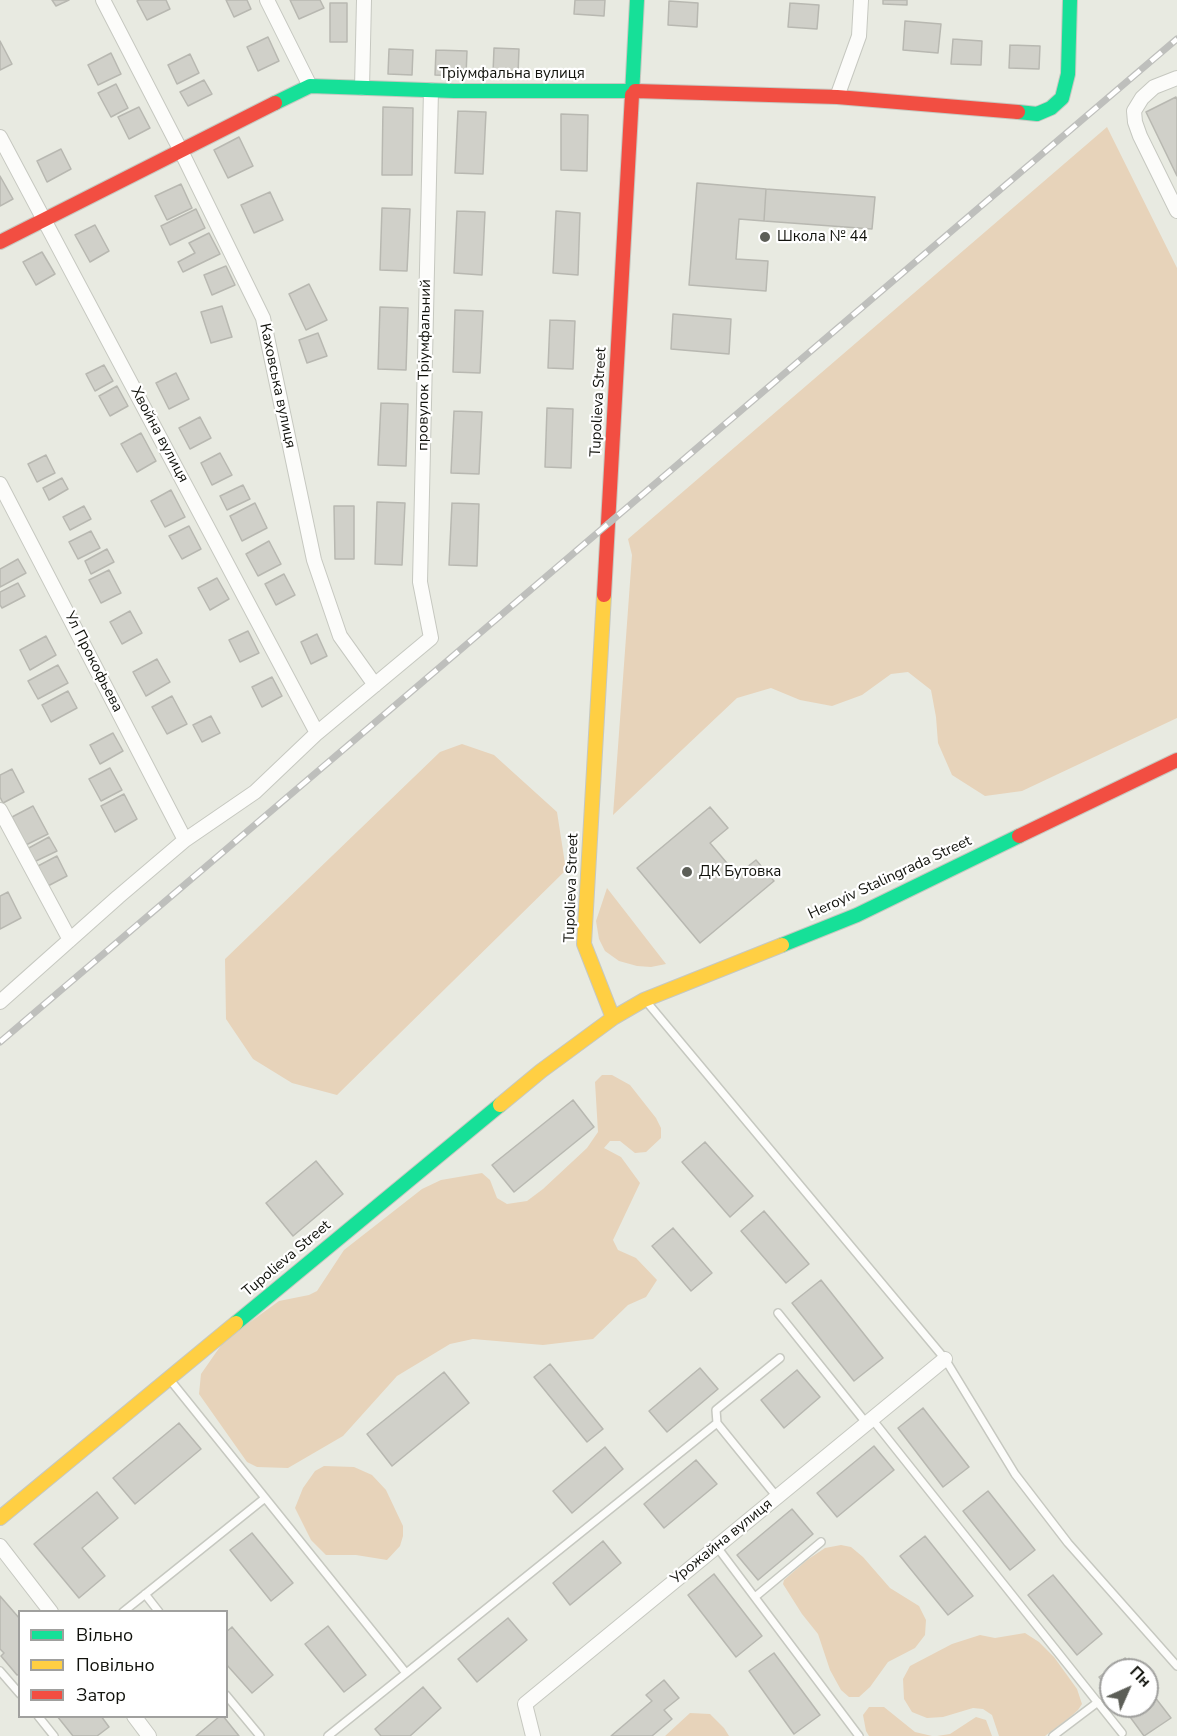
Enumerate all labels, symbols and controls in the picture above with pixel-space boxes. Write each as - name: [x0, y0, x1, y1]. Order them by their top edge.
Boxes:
- street label: Тріумфальна вулиця: [439, 65, 585, 83]
- place label: Школа № 44: [777, 228, 868, 246]
- marker: Школа № 44: [758, 230, 772, 244]
- street label: провулок Тріумфальний: [415, 279, 435, 451]
- street label: Каховська вулиця: [255, 322, 299, 450]
- street label: Tupolieva Street: [587, 347, 611, 457]
- street label: Хвойна вулиця: [126, 384, 192, 486]
- street label: Ул Прокофьева: [60, 609, 126, 715]
- street label: Heroyiv Stalingrada Street: [806, 832, 974, 924]
- street label: Tupolieva Street: [561, 833, 583, 943]
- place label: ДК Бутовка: [699, 863, 781, 881]
- marker: ДК Бутовка: [680, 865, 694, 879]
- street label: Tupolieva Street: [239, 1217, 335, 1301]
- street label: Урожайна вулиця: [667, 1495, 777, 1589]
- legend: [18, 1610, 228, 1718]
- text: Вільно: [76, 1623, 133, 1647]
- text: Повільно: [76, 1653, 155, 1677]
- north arrow: [1099, 1658, 1159, 1718]
- text: Пн: [1125, 1661, 1156, 1692]
- text: Затор: [76, 1683, 126, 1707]

